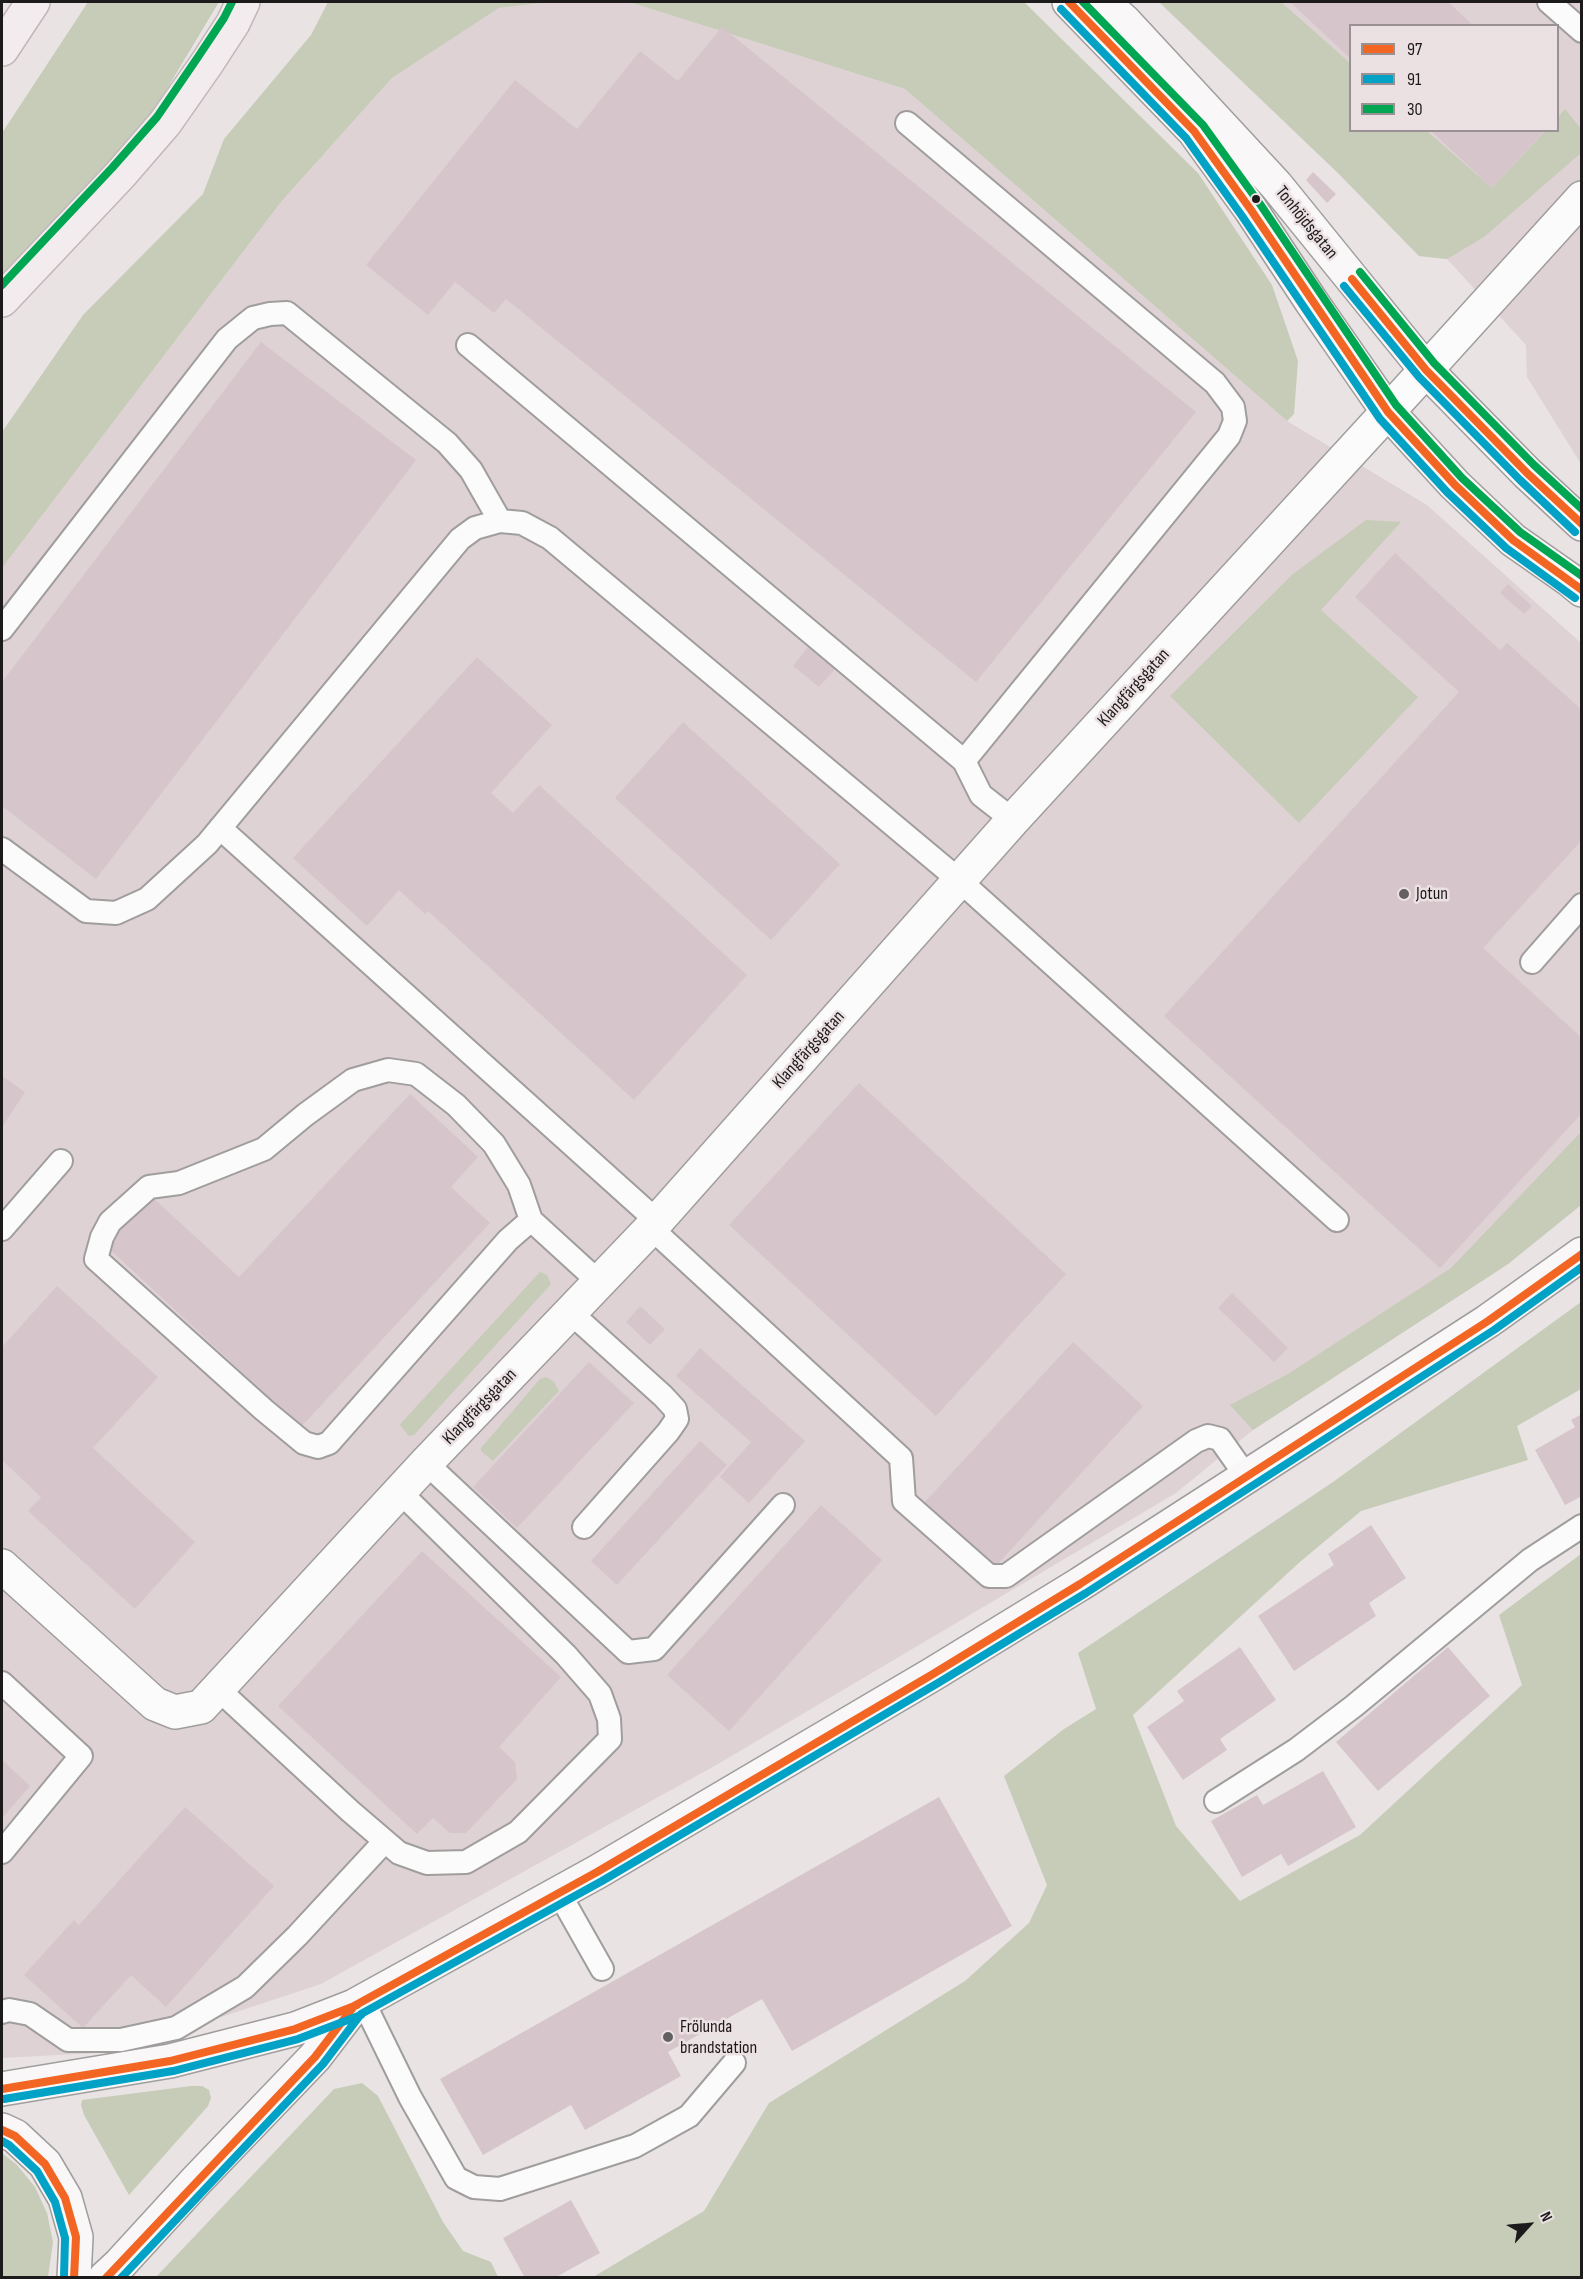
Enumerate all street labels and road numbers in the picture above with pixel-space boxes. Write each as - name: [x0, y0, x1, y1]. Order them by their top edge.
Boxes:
- street label: Tonhöjdsgatan: [1270, 182, 1342, 264]
- street label: Klangfärgsgatan: [1093, 645, 1175, 731]
- street label: Klangfärgsgatan: [768, 1007, 850, 1093]
- street label: Klangfärgsgatan: [438, 1364, 522, 1450]

